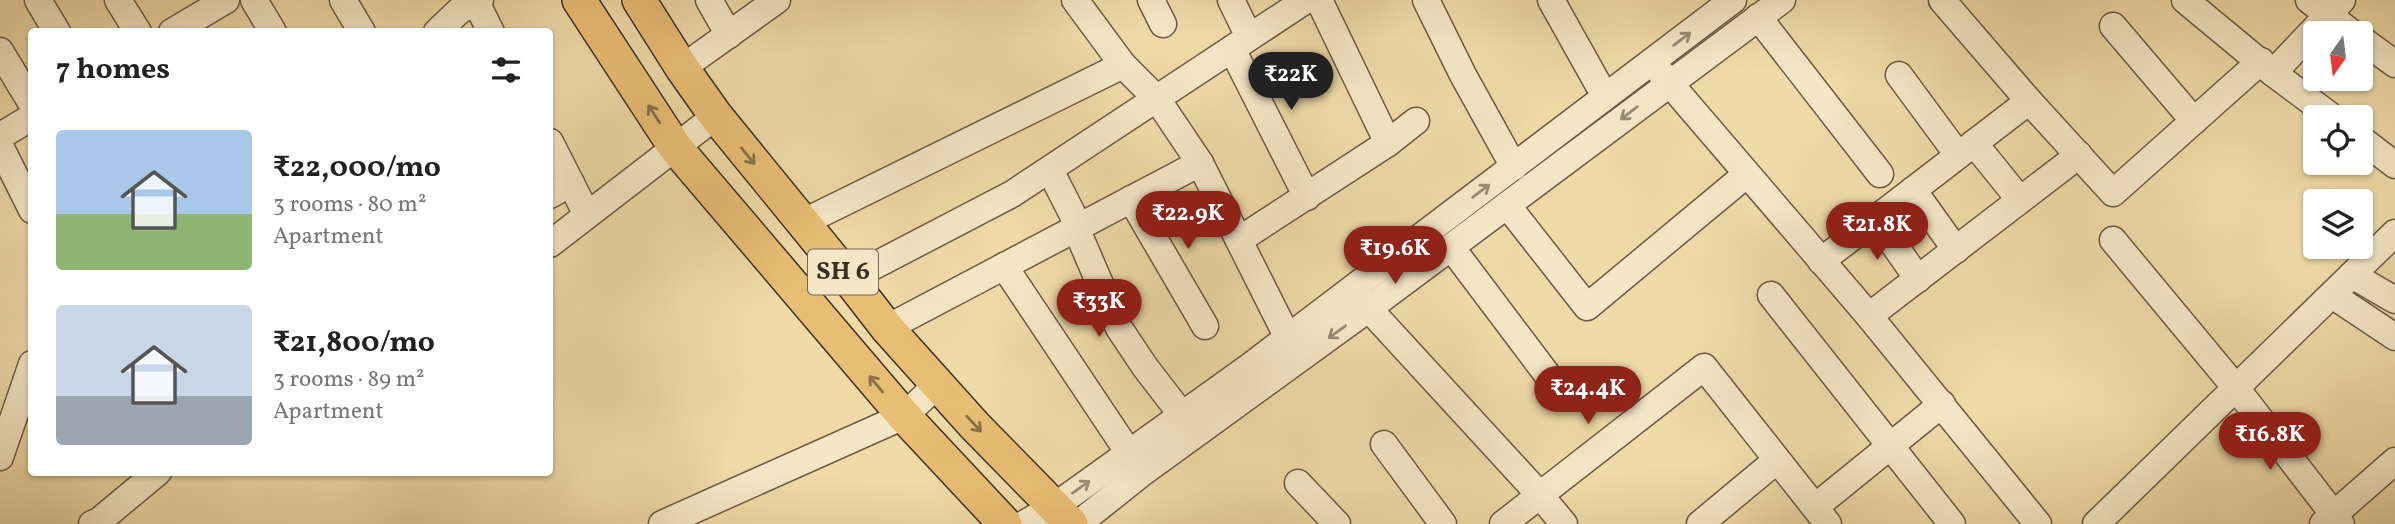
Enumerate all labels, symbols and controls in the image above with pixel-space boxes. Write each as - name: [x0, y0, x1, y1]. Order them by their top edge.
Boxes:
- north arrow: [2303, 21, 2373, 91]
- map controls: [2303, 21, 2373, 259]
- one-way arrow: [1672, 32, 1691, 47]
- text: 7 homes: [56, 49, 170, 91]
- icon: filters: [487, 51, 525, 89]
- pin: ₹22K: [1250, 52, 1332, 112]
- text: ₹22K: [1264, 59, 1318, 91]
- one-way arrow: [646, 105, 661, 124]
- button: locate: [2303, 105, 2373, 175]
- one-way arrow: [1620, 106, 1639, 121]
- text: ₹22,000/mo: [273, 147, 441, 189]
- one-way arrow: [741, 147, 756, 165]
- icon: home: [112, 158, 196, 242]
- one-way arrow: [1471, 184, 1490, 199]
- text: 3 rooms · 80 m²: [273, 189, 426, 221]
- button: layers: [2303, 189, 2373, 259]
- pin: ₹22.9K: [1131, 191, 1245, 251]
- text: ₹22.9K: [1152, 198, 1224, 230]
- pin: ₹21.8K: [1820, 202, 1934, 262]
- text: ₹21.8K: [1842, 209, 1912, 241]
- text: Apartment: [273, 221, 384, 253]
- pin: ₹19.6K: [1338, 226, 1452, 286]
- text: ₹19.6K: [1360, 233, 1430, 265]
- road number: SH 6: [808, 249, 878, 294]
- pin: ₹33K: [1058, 280, 1140, 339]
- text: ₹33K: [1073, 286, 1125, 318]
- text: ₹21,800/mo: [273, 322, 435, 364]
- one-way arrow: [1328, 325, 1347, 339]
- icon: home: [112, 333, 196, 417]
- text: 3 rooms · 89 m²: [273, 364, 425, 396]
- pin: ₹24.4K: [1531, 366, 1645, 426]
- text: ₹24.4K: [1550, 373, 1626, 405]
- one-way arrow: [868, 375, 884, 393]
- text: Apartment: [273, 396, 384, 428]
- pin: ₹16.8K: [2213, 412, 2327, 472]
- one-way arrow: [965, 415, 982, 432]
- text: ₹16.8K: [2235, 419, 2305, 451]
- one-way arrow: [1071, 480, 1090, 494]

